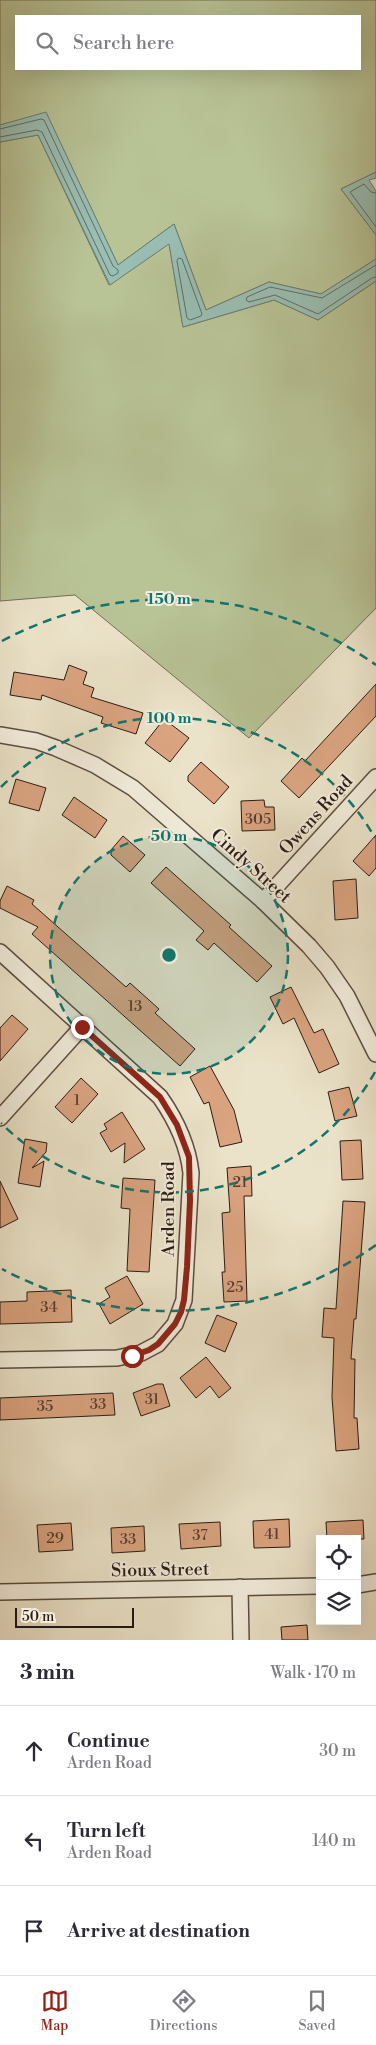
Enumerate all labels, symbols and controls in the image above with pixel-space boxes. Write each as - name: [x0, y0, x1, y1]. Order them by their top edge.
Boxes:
- search box: [15, 15, 361, 70]
- icon: search: [33, 29, 61, 57]
- text: Search here: [73, 31, 174, 55]
- text: 150 m: [147, 590, 191, 609]
- text: 100 m: [147, 709, 192, 728]
- street label: Owens Road: [274, 770, 358, 860]
- house number: 305: [245, 810, 271, 829]
- street label: Cindy Street: [206, 824, 297, 909]
- text: 50 m: [151, 827, 187, 846]
- centre of rings: [160, 946, 178, 964]
- house number: 13: [128, 997, 142, 1016]
- route end: [71, 1016, 94, 1039]
- house number: 1: [74, 1091, 81, 1110]
- street label: Arden Road: [157, 1160, 180, 1258]
- house number: 21: [232, 1173, 248, 1192]
- house number: 25: [227, 1278, 243, 1297]
- house number: 34: [40, 1298, 58, 1317]
- route start: [121, 1345, 144, 1368]
- house number: 31: [145, 1390, 160, 1409]
- house number: 33: [90, 1395, 106, 1414]
- house number: 35: [37, 1397, 53, 1416]
- house number: 41: [264, 1525, 280, 1544]
- house number: 37: [192, 1526, 208, 1545]
- house number: 29: [46, 1529, 64, 1548]
- house number: 33: [120, 1530, 136, 1549]
- map controls: [316, 1535, 361, 1625]
- button: locate: [316, 1535, 361, 1580]
- street label: Sioux Street: [111, 1558, 210, 1582]
- button: layers: [316, 1580, 361, 1625]
- scale bar: [15, 1605, 134, 1628]
- text: 50 m: [22, 1608, 54, 1626]
- text: 3 min: [20, 1660, 75, 1686]
- text: Walk · 170 m: [270, 1663, 356, 1683]
- text: Continue: [67, 1729, 150, 1753]
- icon: ahead: [20, 1737, 48, 1765]
- text: 30 m: [319, 1741, 356, 1761]
- text: Arden Road: [67, 1753, 152, 1773]
- text: Turn left: [67, 1819, 146, 1843]
- icon: left: [20, 1827, 48, 1855]
- text: 140 m: [312, 1831, 356, 1851]
- text: Arden Road: [67, 1843, 152, 1863]
- icon: arrive: [20, 1917, 48, 1945]
- text: Arrive at destination: [67, 1919, 250, 1943]
- tab: Map: [41, 1987, 69, 2035]
- tab: Directions: [150, 1987, 217, 2035]
- tab: Saved: [299, 1987, 335, 2035]

